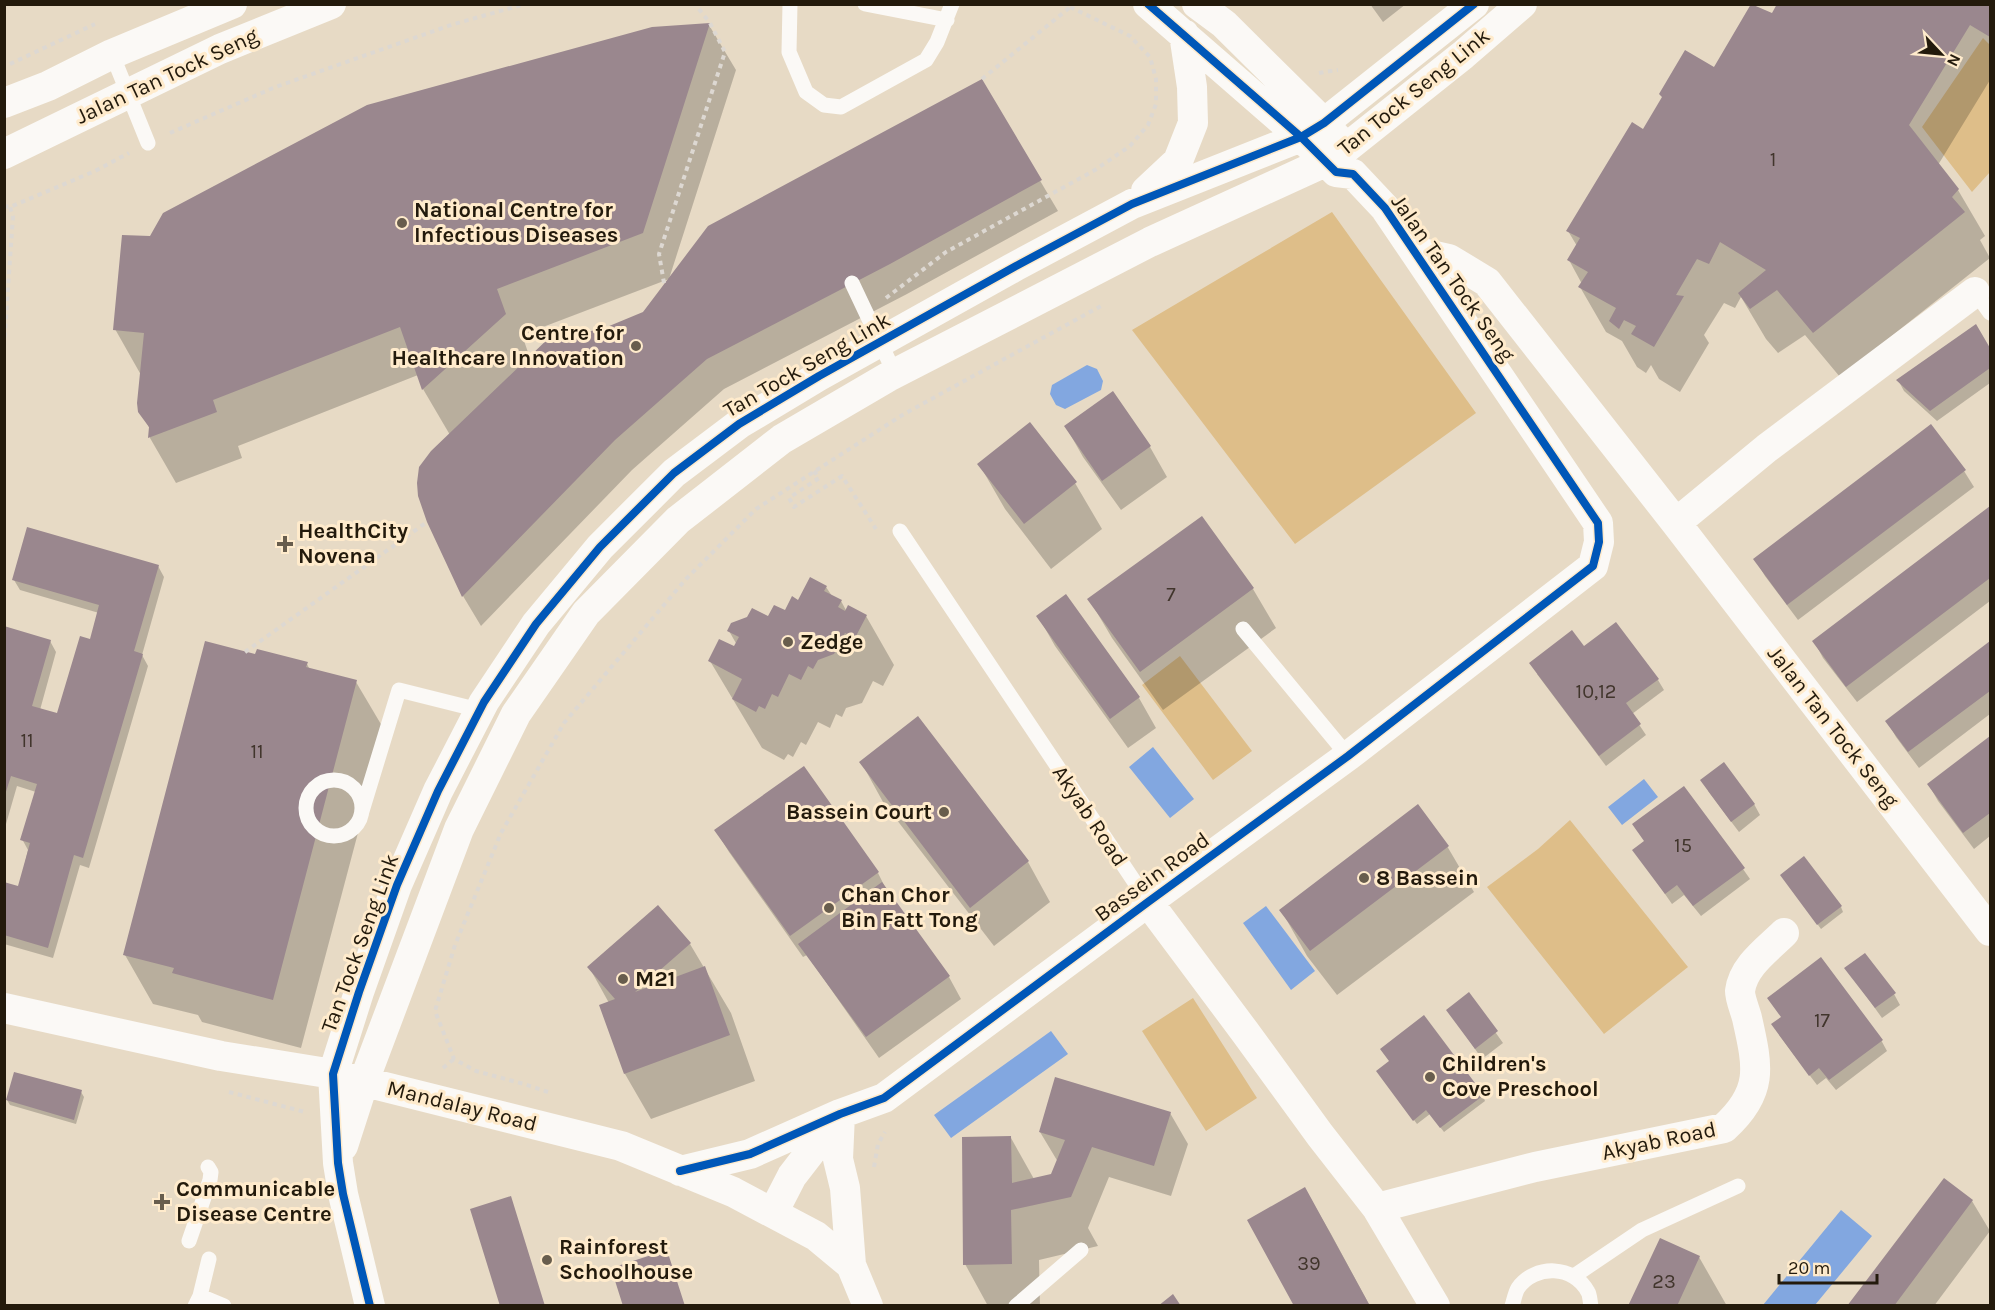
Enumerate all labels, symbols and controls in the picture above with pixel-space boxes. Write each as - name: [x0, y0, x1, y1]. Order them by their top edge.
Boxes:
- street label: Jalan Tan Tock Seng: [72, 22, 263, 130]
- street label: Tan Tock Seng Link: [1333, 23, 1495, 161]
- north arrow: [1911, 24, 1971, 84]
- text: N: [1943, 51, 1965, 70]
- house number: 1: [1770, 148, 1776, 171]
- street label: Jalan Tan Tock Seng: [1386, 189, 1521, 367]
- place label: National Centre for Infectious Diseases: [414, 197, 618, 248]
- marker: National Centre for Infectious Diseases: [395, 216, 409, 230]
- street label: Tan Tock Seng Link: [719, 307, 895, 423]
- place label: Centre for Healthcare Innovation: [392, 320, 624, 371]
- marker: Centre for Healthcare Innovation: [629, 339, 643, 353]
- place label: HealthCity Novena: [298, 518, 408, 569]
- marker: HealthCity Novena: [276, 535, 294, 553]
- house number: 7: [1166, 583, 1176, 606]
- place label: Zedge: [800, 629, 863, 655]
- marker: Zedge: [781, 635, 795, 649]
- street label: Jalan Tan Tock Seng: [1762, 641, 1905, 813]
- house number: 10,12: [1576, 680, 1616, 703]
- house number: 11: [20, 729, 34, 752]
- house number: 11: [250, 740, 264, 763]
- street label: Akyab Road: [1047, 761, 1133, 871]
- place label: Bassein Court: [786, 799, 932, 825]
- marker: Bassein Court: [937, 805, 951, 819]
- street label: Bassein Road: [1089, 827, 1215, 927]
- house number: 15: [1674, 834, 1692, 857]
- street label: Tan Tock Seng Link: [316, 850, 404, 1036]
- place label: 8 Bassein: [1376, 865, 1479, 891]
- marker: 8 Bassein: [1357, 871, 1371, 885]
- place label: Chan Chor Bin Fatt Tong: [841, 882, 978, 933]
- marker: Chan Chor Bin Fatt Tong: [822, 901, 836, 915]
- place label: M21: [635, 966, 675, 992]
- marker: M21: [616, 972, 630, 986]
- house number: 17: [1814, 1009, 1831, 1032]
- place label: Children's Cove Preschool: [1442, 1051, 1599, 1102]
- marker: Children's Cove Preschool: [1423, 1070, 1437, 1084]
- street label: Mandalay Road: [384, 1075, 540, 1137]
- street label: Akyab Road: [1600, 1116, 1718, 1166]
- place label: Communicable Disease Centre: [176, 1176, 335, 1227]
- marker: Communicable Disease Centre: [153, 1193, 171, 1211]
- place label: Rainforest Schoolhouse: [559, 1234, 693, 1285]
- scale bar: [1779, 1247, 1876, 1285]
- house number: 39: [1297, 1252, 1321, 1275]
- marker: Rainforest Schoolhouse: [540, 1253, 554, 1267]
- text: 20 m: [1788, 1257, 1830, 1279]
- house number: 23: [1652, 1270, 1676, 1293]

